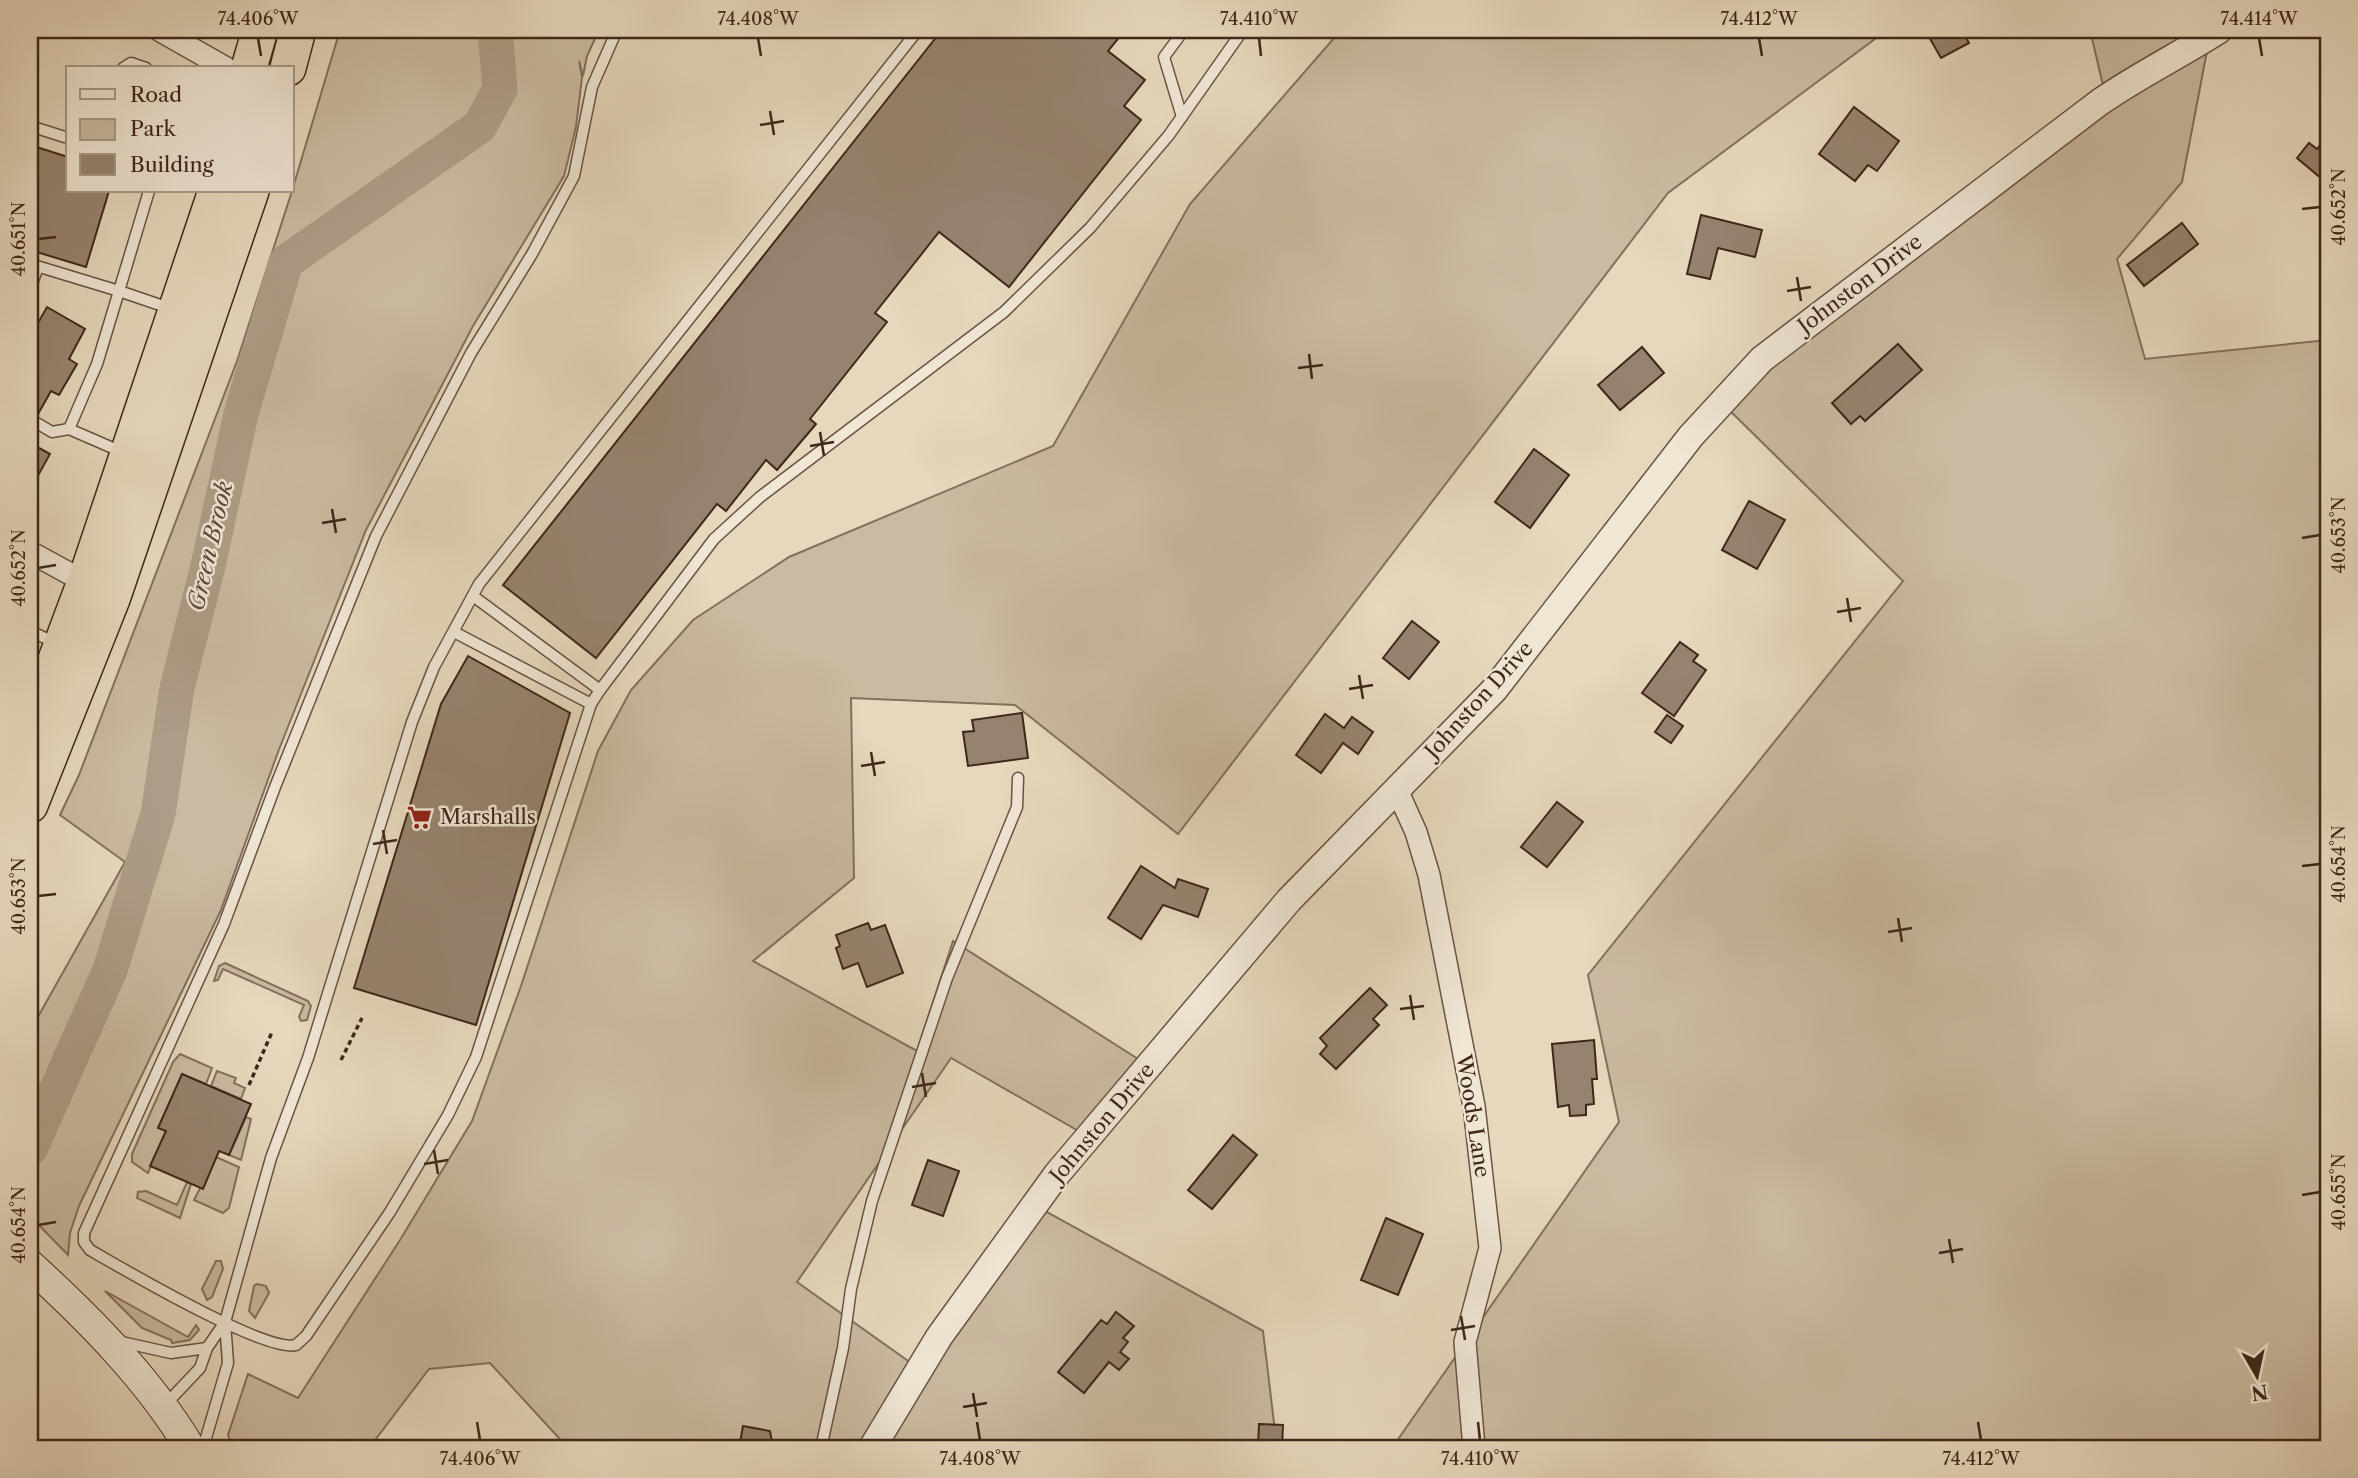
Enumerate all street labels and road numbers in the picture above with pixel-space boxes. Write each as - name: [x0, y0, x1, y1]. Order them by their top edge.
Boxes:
- street label: Johnston Drive: [1790, 229, 1927, 340]
- street label: Johnston Drive: [1417, 636, 1538, 766]
- street label: Woods Lane: [1451, 1052, 1496, 1179]
- street label: Johnston Drive: [1042, 1058, 1159, 1190]

